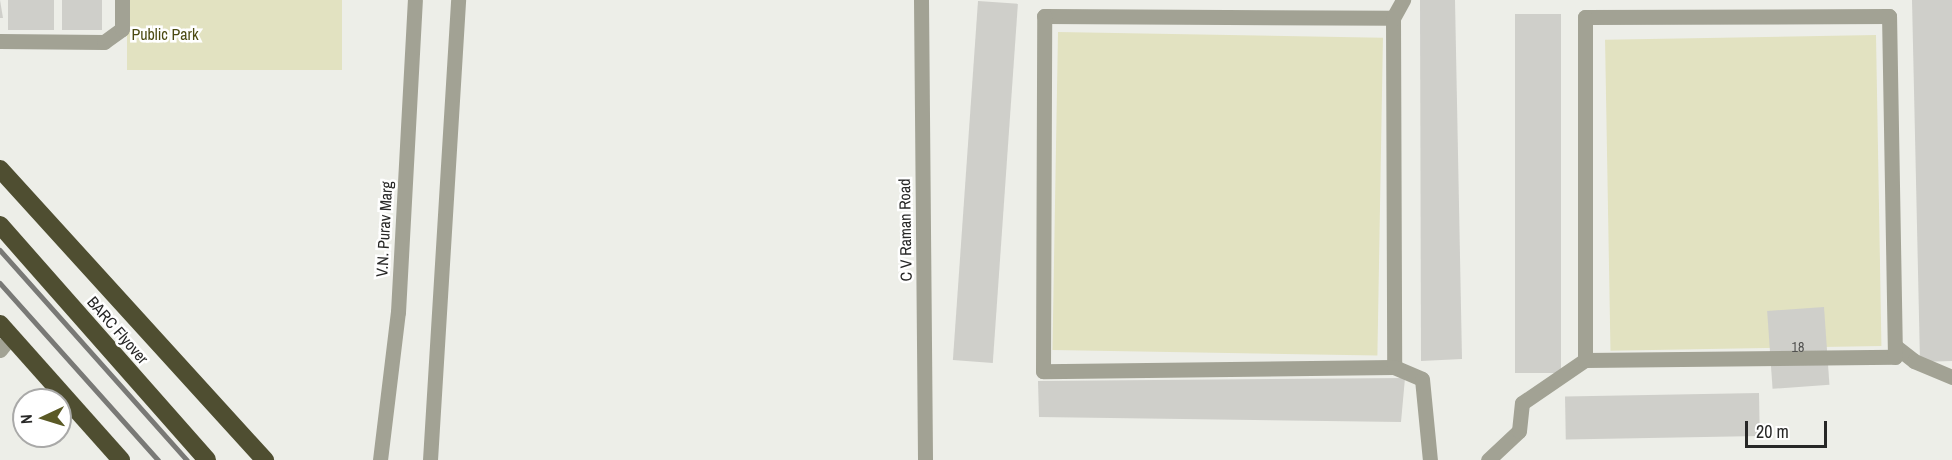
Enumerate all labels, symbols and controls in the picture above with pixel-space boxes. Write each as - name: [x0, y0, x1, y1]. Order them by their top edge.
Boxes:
- park label: Public Park: [131, 24, 199, 44]
- street label: C V Raman Road: [895, 178, 915, 282]
- street label: V.N. Purav Marg: [372, 181, 396, 277]
- street label: BARC Flyover: [83, 292, 153, 368]
- house number: 18: [1792, 339, 1804, 355]
- north arrow: [12, 388, 72, 448]
- scale bar: [1748, 409, 1830, 447]
- text: N: [15, 414, 37, 425]
- text: 20 m: [1756, 419, 1789, 444]

